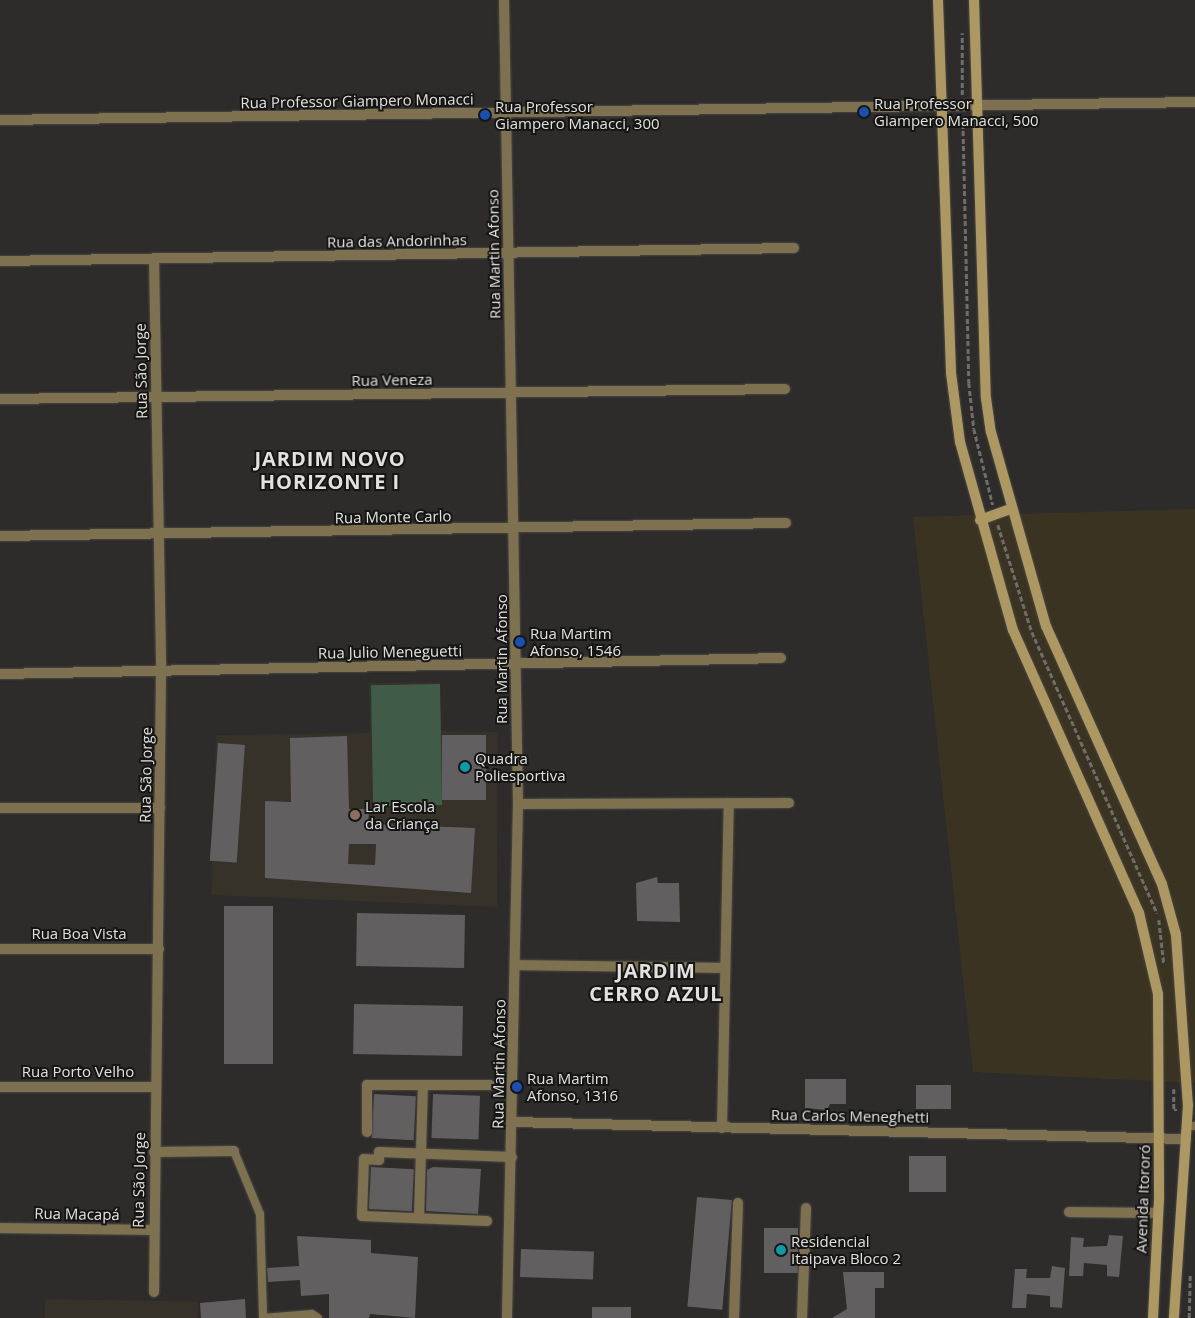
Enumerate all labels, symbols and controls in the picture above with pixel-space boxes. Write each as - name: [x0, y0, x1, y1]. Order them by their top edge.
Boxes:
- street label: Rua Professor Giampero Monacci: [240, 90, 474, 112]
- place label: Rua Professor Giampero Manacci, 500: [874, 94, 1039, 129]
- place label: Rua Professor Giampero Manacci, 300: [495, 97, 660, 132]
- marker: Rua Professor Giampero Manacci, 500: [858, 106, 870, 118]
- marker: Rua Professor Giampero Manacci, 300: [479, 109, 491, 121]
- street label: Rua Martin Afonso: [484, 189, 504, 319]
- street label: Rua das Andorinhas: [327, 231, 467, 251]
- street label: Rua São Jorge: [131, 323, 151, 419]
- street label: Rua Veneza: [351, 370, 433, 390]
- district label: JARDIM NOVO HORIZONTE I: [253, 447, 407, 494]
- street label: Rua Monte Carlo: [334, 507, 452, 527]
- street label: Rua Martin Afonso: [493, 594, 511, 724]
- place label: Rua Martim Afonso, 1546: [530, 624, 621, 659]
- marker: Rua Martim Afonso, 1546: [514, 636, 526, 648]
- street label: Rua Julio Meneguetti: [318, 642, 462, 662]
- street label: Rua São Jorge: [136, 727, 156, 823]
- place label: Quadra Poliesportiva: [475, 749, 565, 784]
- marker: Quadra Poliesportiva: [459, 761, 471, 773]
- place label: Lar Escola da Criança: [365, 797, 439, 832]
- marker: Lar Escola da Criança: [349, 809, 361, 821]
- street label: Rua Boa Vista: [31, 925, 127, 943]
- district label: JARDIM CERRO AZUL: [588, 959, 724, 1006]
- street label: Rua Martin Afonso: [489, 999, 509, 1129]
- street label: Rua Porto Velho: [22, 1063, 134, 1081]
- place label: Rua Martim Afonso, 1316: [527, 1069, 618, 1104]
- marker: Rua Martim Afonso, 1316: [511, 1081, 523, 1093]
- street label: Rua Carlos Meneghetti: [771, 1106, 929, 1126]
- street label: Rua São Jorge: [129, 1132, 149, 1228]
- street label: Avenida Itororó: [1132, 1144, 1154, 1254]
- street label: Rua Macapá: [34, 1204, 120, 1224]
- place label: Residencial Itaipava Bloco 2: [791, 1232, 901, 1267]
- marker: Residencial Itaipava Bloco 2: [775, 1244, 787, 1256]

